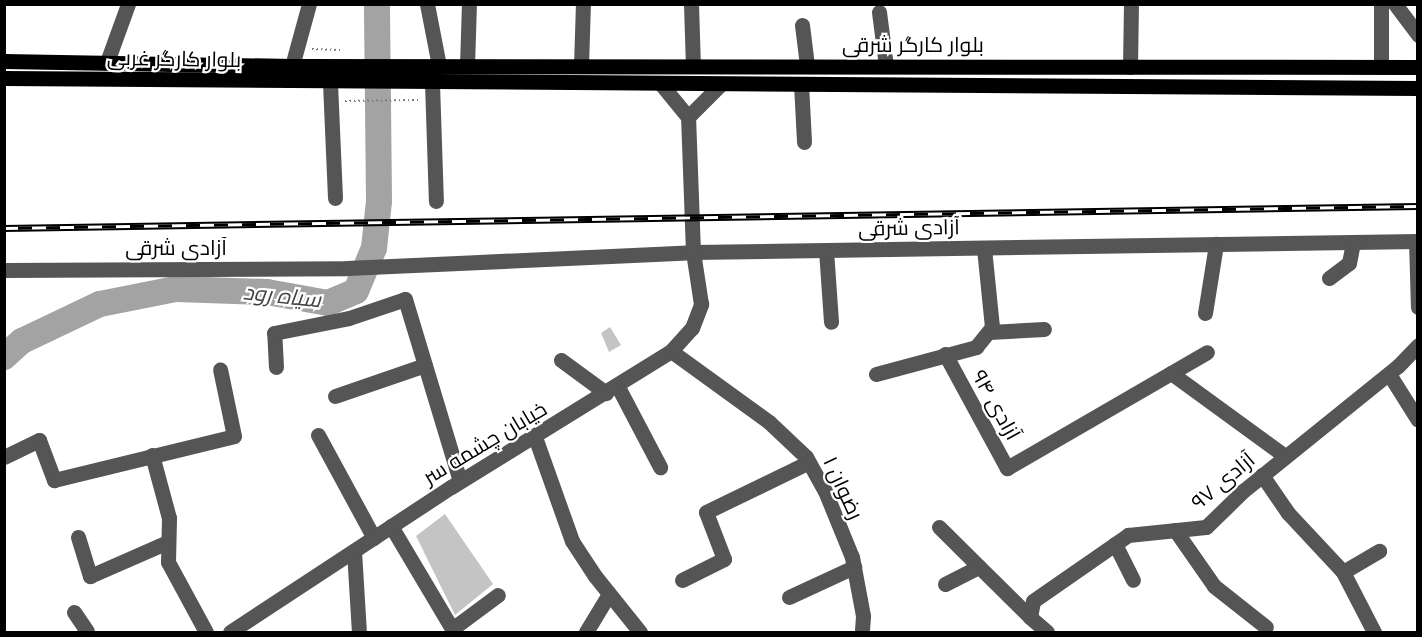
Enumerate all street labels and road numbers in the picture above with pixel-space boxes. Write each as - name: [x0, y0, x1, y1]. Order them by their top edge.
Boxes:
- street label: بلوار کارگر شرقی: [842, 32, 984, 58]
- street label: بلوار کارگر غربی: [107, 45, 241, 73]
- street label: آزادی شرقی: [858, 215, 960, 241]
- street label: آزادی شرقی: [125, 235, 227, 261]
- street label: آزادی ۹۴: [967, 366, 1025, 444]
- street label: خیابان چشمه سر: [419, 396, 551, 490]
- street label: آزادی ۹۷: [1186, 447, 1260, 515]
- street label: رضوان ۱: [818, 453, 868, 523]

